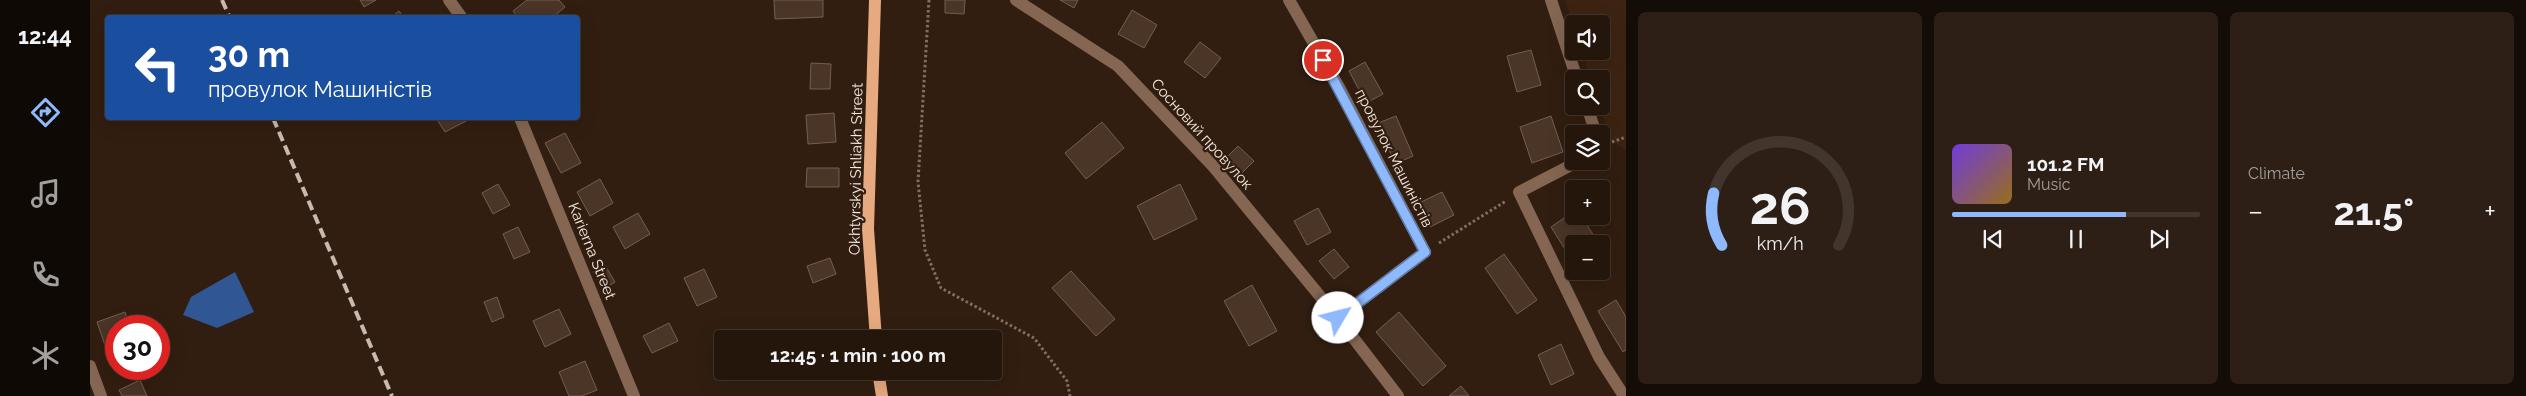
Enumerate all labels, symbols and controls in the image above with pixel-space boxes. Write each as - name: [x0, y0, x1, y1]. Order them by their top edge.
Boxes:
- map controls: [1565, 15, 1610, 280]
- button: sound: [1565, 15, 1610, 60]
- text: 12:44: [18, 23, 72, 49]
- text: 30 m: [208, 34, 290, 75]
- icon: left: [125, 35, 190, 100]
- pin: [1302, 39, 1344, 81]
- icon: arrive: [1309, 46, 1337, 74]
- button: search: [1565, 70, 1610, 115]
- street label: Сосновий провулок: [1148, 75, 1257, 193]
- text: провулок Машиністів: [208, 76, 432, 102]
- street label: Okhtyrskyi Shliakh Street: [845, 83, 867, 255]
- street label: провулок Машиністів: [1351, 86, 1437, 230]
- icon: directions: [28, 95, 63, 130]
- button: layers: [1565, 125, 1610, 170]
- text: 101.2 FM: [2027, 153, 2104, 175]
- text: Climate: [2248, 164, 2305, 183]
- text: 26: [1750, 175, 1810, 236]
- text: Music: [2027, 175, 2071, 194]
- icon: music: [28, 176, 63, 211]
- button: +: [1565, 180, 1610, 225]
- text: 21.5°: [2333, 189, 2414, 234]
- text: −: [2248, 195, 2263, 228]
- text: +: [2484, 195, 2496, 228]
- street label: Karierna Street: [564, 200, 620, 302]
- icon: previous: [1979, 225, 2007, 253]
- icon: pause: [2062, 225, 2090, 253]
- icon: next: [2145, 225, 2173, 253]
- text: km/h: [1756, 233, 1804, 254]
- button: −: [1565, 235, 1610, 280]
- icon: phone: [28, 257, 63, 292]
- position arrow: [1311, 291, 1363, 343]
- speed limit sign: 30: [105, 315, 170, 380]
- icon: climate: [28, 338, 63, 373]
- text: 12:45 · 1 min · 100 m: [770, 344, 946, 366]

